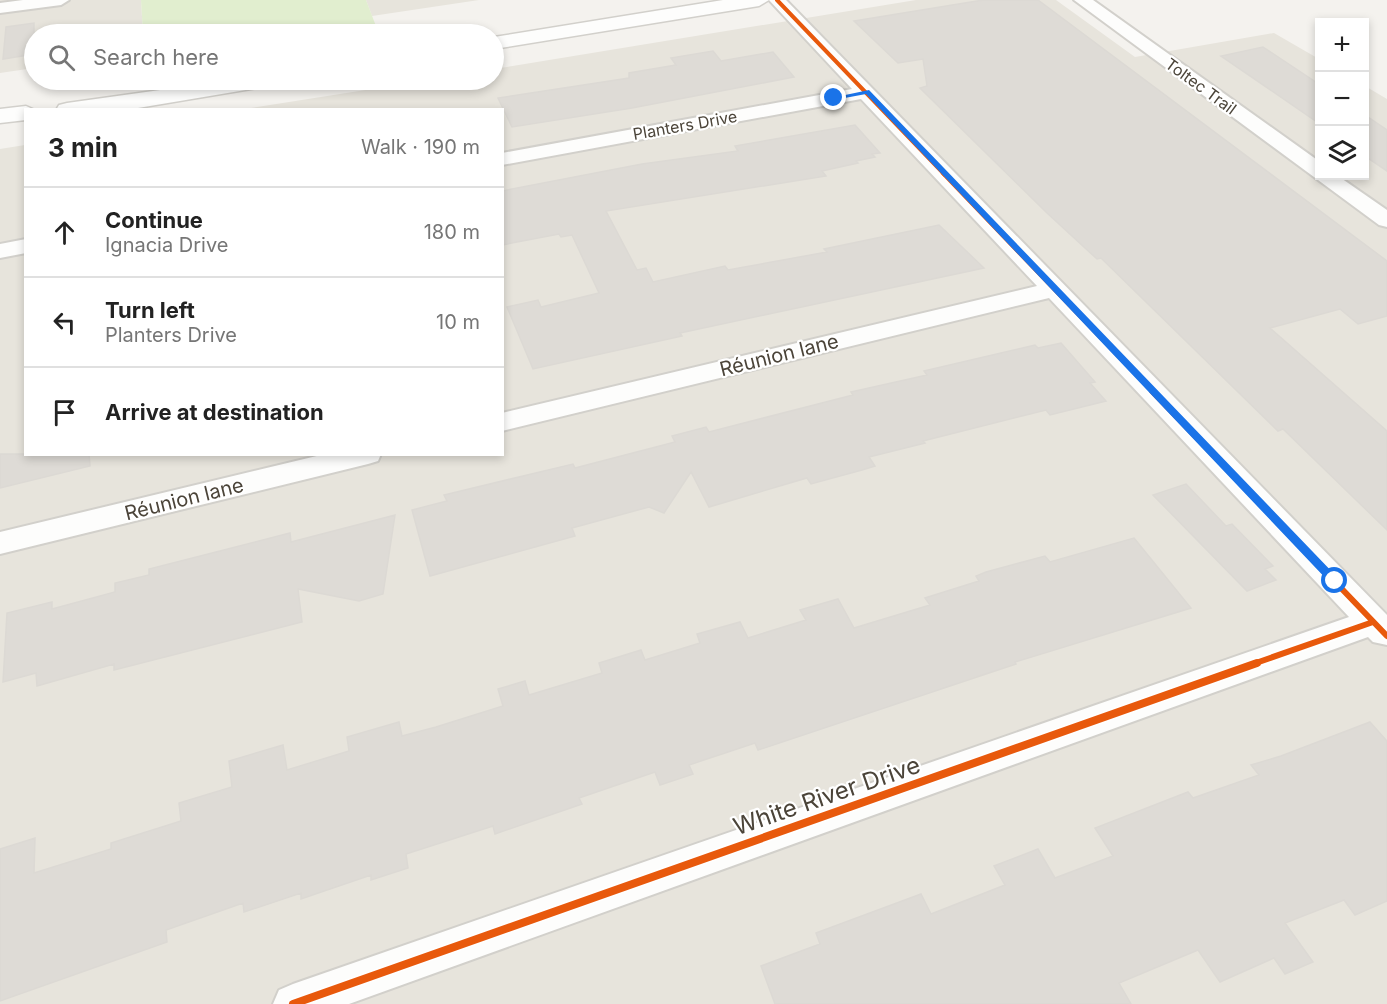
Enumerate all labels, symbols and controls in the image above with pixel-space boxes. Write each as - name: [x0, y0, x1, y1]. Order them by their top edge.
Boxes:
- map controls: [1315, 18, 1369, 180]
- button: +: [1315, 18, 1369, 72]
- search box: [24, 24, 504, 90]
- icon: search: [45, 41, 78, 74]
- text: Search here: [93, 44, 219, 70]
- street label: Toltec Trail: [1162, 54, 1240, 118]
- button: −: [1315, 72, 1369, 126]
- route end: [820, 84, 846, 110]
- street label: Planters Drive: [631, 106, 739, 144]
- button: layers: [1315, 126, 1369, 180]
- text: 3 min: [48, 132, 118, 163]
- text: Walk · 190 m: [361, 135, 480, 159]
- text: Continue: [105, 207, 203, 233]
- icon: ahead: [48, 216, 81, 249]
- text: 180 m: [424, 220, 480, 244]
- text: Ignacia Drive: [105, 233, 228, 257]
- text: Turn left: [105, 297, 195, 323]
- icon: left: [48, 306, 81, 339]
- text: 10 m: [436, 310, 480, 334]
- text: Planters Drive: [105, 323, 237, 347]
- street label: Réunion lane: [717, 329, 841, 381]
- icon: arrive: [48, 396, 81, 429]
- text: Arrive at destination: [105, 399, 324, 425]
- street label: Réunion lane: [122, 473, 246, 525]
- route start: [1321, 567, 1347, 593]
- street label: White River Drive: [730, 750, 924, 841]

